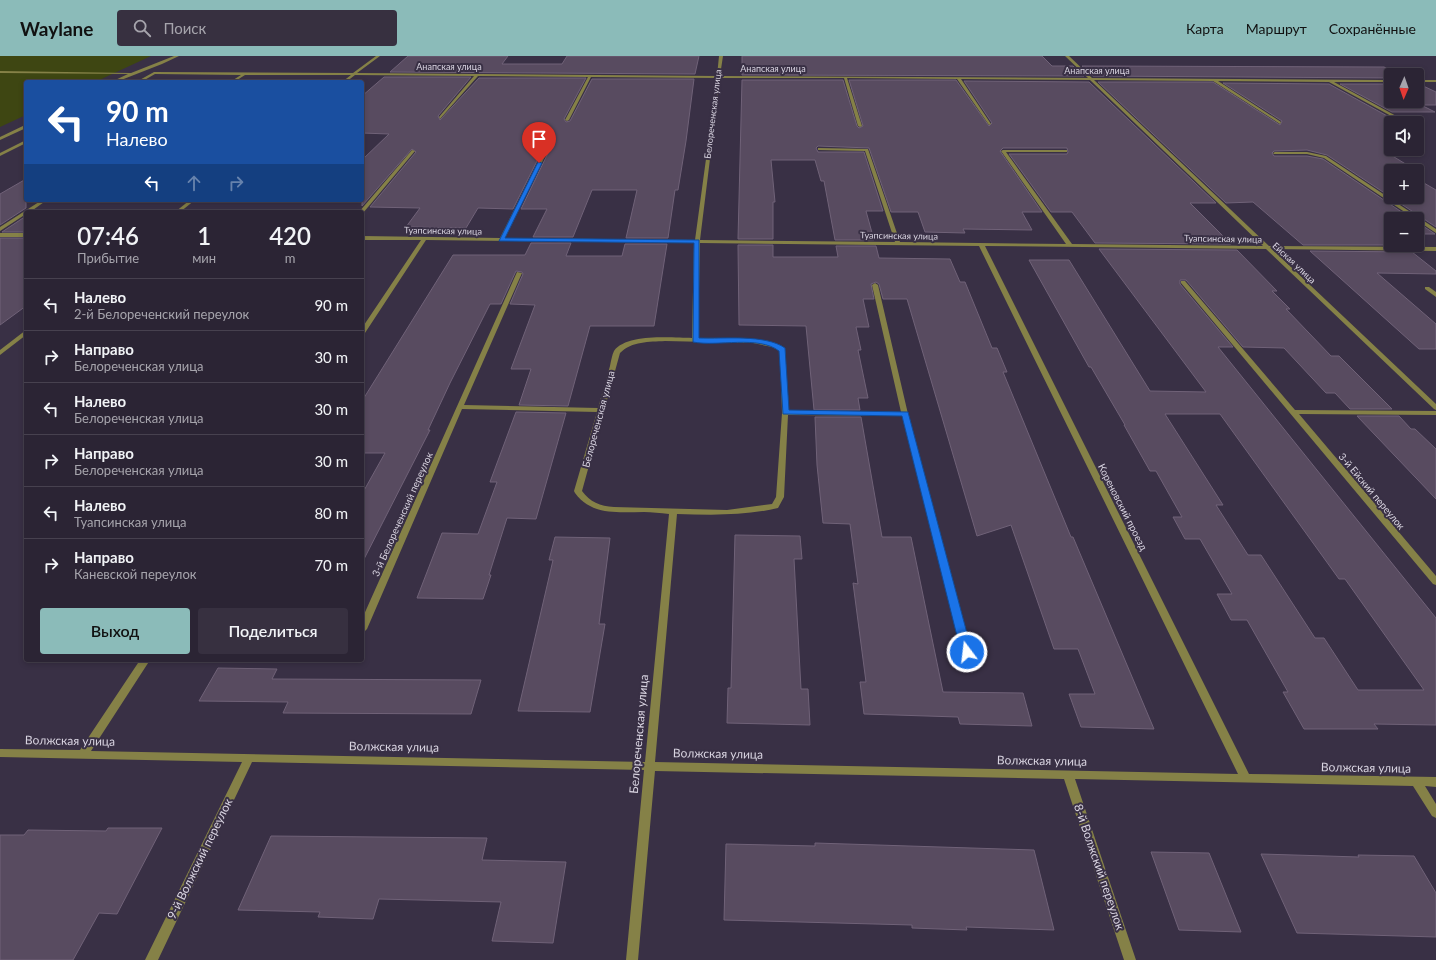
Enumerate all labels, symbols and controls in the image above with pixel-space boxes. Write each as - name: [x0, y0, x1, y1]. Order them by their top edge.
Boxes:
- search box: [117, 10, 397, 46]
- text: Waylane: [20, 17, 93, 40]
- icon: search: [131, 17, 153, 39]
- text: Поиск: [163, 19, 206, 37]
- text: Карта: [1186, 20, 1224, 37]
- text: Маршрут: [1246, 20, 1307, 37]
- text: Сохранённые: [1329, 20, 1416, 37]
- street label: Анапская улица: [416, 61, 482, 72]
- street label: Анапская улица: [740, 63, 806, 74]
- street label: Анапская улица: [1064, 65, 1130, 76]
- north arrow: [1384, 68, 1424, 108]
- map controls: [1384, 68, 1424, 252]
- street label: Белореченская улица: [702, 69, 723, 159]
- text: 90 m: [106, 94, 169, 128]
- icon: left: [40, 96, 92, 148]
- button: sound: [1384, 116, 1424, 156]
- pin: [522, 122, 556, 163]
- text: Налево: [106, 128, 168, 150]
- icon: arrive: [528, 128, 550, 150]
- button: +: [1384, 164, 1424, 204]
- icon: left: [141, 172, 163, 194]
- icon: ahead: [183, 172, 205, 194]
- icon: right: [225, 172, 247, 194]
- button: −: [1384, 212, 1424, 252]
- text: 07:46: [77, 221, 139, 250]
- text: 1: [197, 221, 211, 250]
- text: 420: [269, 221, 311, 250]
- street label: Туапсинская улица: [404, 224, 482, 237]
- street label: Туапсинская улица: [860, 229, 938, 242]
- street label: Туапсинская улица: [1184, 232, 1262, 245]
- street label: Ейская улица: [1270, 240, 1318, 285]
- text: Прибытие: [77, 250, 139, 266]
- text: мин: [192, 250, 216, 266]
- text: m: [285, 250, 295, 266]
- text: Налево: [74, 288, 126, 306]
- icon: left: [40, 294, 62, 316]
- text: 90 m: [314, 296, 348, 314]
- text: 2-й Белореченский переулок: [74, 306, 249, 322]
- text: Направо: [74, 340, 134, 358]
- icon: right: [40, 346, 62, 368]
- text: 30 m: [314, 348, 348, 366]
- text: Белореченская улица: [74, 358, 204, 374]
- street label: Белореченская улица: [579, 369, 617, 469]
- text: Налево: [74, 392, 126, 410]
- icon: left: [40, 398, 62, 420]
- text: 30 m: [314, 400, 348, 418]
- text: Белореченская улица: [74, 410, 204, 426]
- text: Направо: [74, 444, 134, 462]
- street label: 3-й Белореченский переулок: [369, 449, 435, 578]
- icon: right: [40, 450, 62, 472]
- street label: 3-й Ейский переулок: [1336, 450, 1408, 532]
- text: 30 m: [314, 452, 348, 470]
- text: Белореченская улица: [74, 462, 204, 478]
- street label: Кореновский проезд: [1096, 462, 1150, 552]
- text: Налево: [74, 496, 126, 514]
- icon: left: [40, 502, 62, 524]
- text: 80 m: [314, 504, 348, 522]
- text: Туапсинская улица: [74, 514, 187, 530]
- text: Направо: [74, 548, 134, 566]
- icon: right: [40, 554, 62, 576]
- text: 70 m: [314, 556, 348, 574]
- text: Каневской переулок: [74, 566, 197, 582]
- button: Выход: [40, 608, 190, 654]
- button: Поделиться: [198, 608, 348, 654]
- position arrow: [946, 631, 988, 673]
- street label: Белореченская улица: [626, 674, 651, 794]
- street label: Волжская улица: [25, 732, 115, 749]
- street label: Волжская улица: [349, 738, 439, 755]
- street label: Волжская улица: [673, 745, 763, 762]
- street label: Волжская улица: [997, 752, 1087, 769]
- street label: Волжская улица: [1321, 759, 1411, 776]
- street label: 9-й Волжский переулок: [164, 795, 236, 922]
- street label: 8-й Волжский переулок: [1071, 802, 1128, 933]

